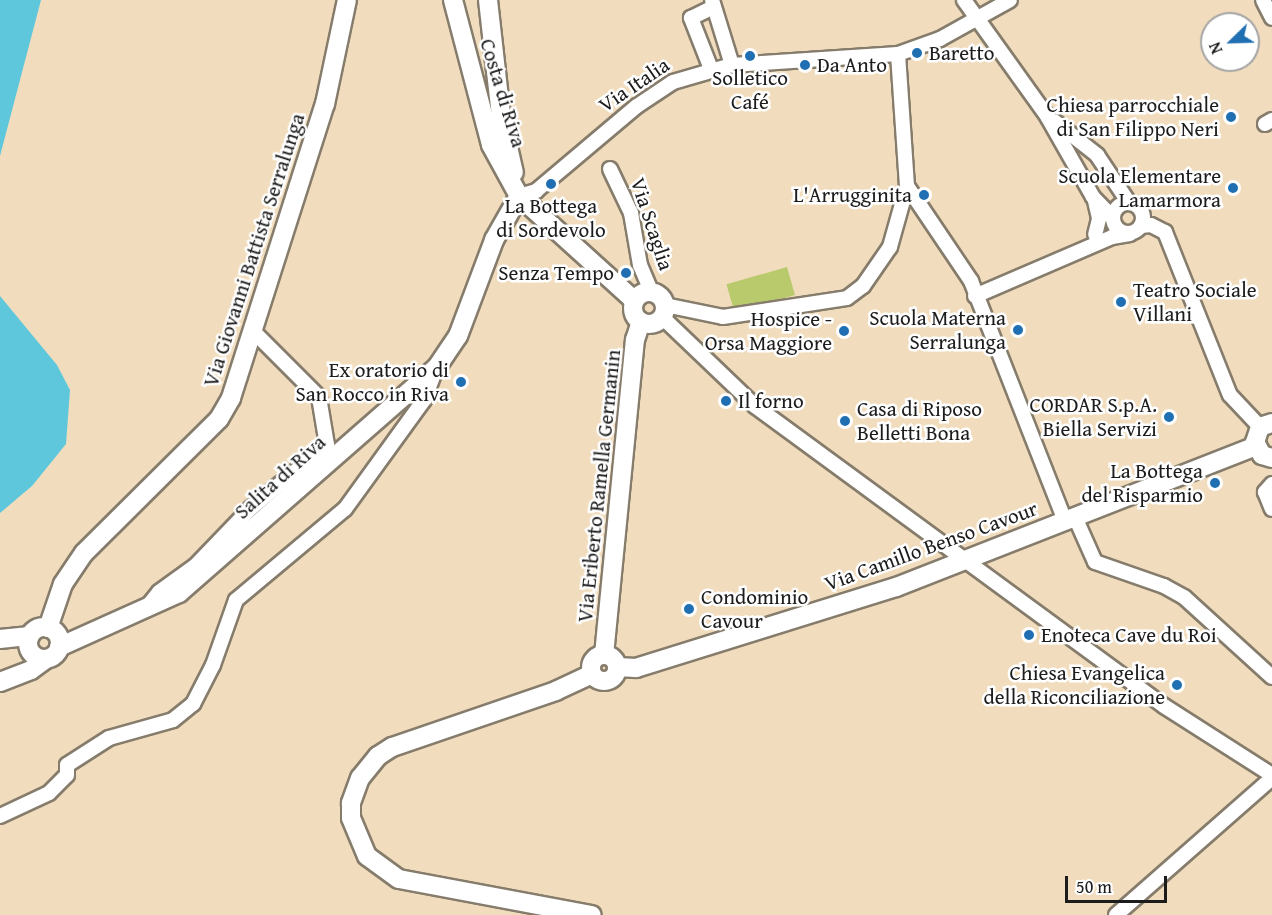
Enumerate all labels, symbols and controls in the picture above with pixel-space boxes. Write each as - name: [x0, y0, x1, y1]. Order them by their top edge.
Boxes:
- north arrow: [1200, 12, 1260, 72]
- street label: Costa di Riva: [475, 36, 531, 150]
- text: N: [1202, 39, 1228, 58]
- place label: Baretto: [929, 40, 995, 66]
- marker: Baretto: [910, 46, 924, 60]
- marker: Solletico Café: [743, 49, 757, 63]
- street label: Via Italia: [594, 52, 674, 118]
- place label: Da Anto: [817, 52, 887, 78]
- marker: Da Anto: [798, 58, 812, 72]
- place label: Solletico Café: [712, 65, 788, 115]
- place label: Chiesa parrocchiale di San Filippo Neri: [1047, 92, 1219, 142]
- street label: Via Giovanni Battista Serralunga: [198, 110, 310, 390]
- marker: Chiesa parrocchiale di San Filippo Neri: [1224, 110, 1238, 124]
- place label: Scuola Elementare Lamarmora: [1058, 163, 1221, 213]
- street label: Via Scaglia: [625, 175, 679, 273]
- marker: La Bottega di Sordevolo: [544, 177, 558, 191]
- marker: Scuola Elementare Lamarmora: [1226, 181, 1240, 195]
- place label: L'Arrugginita: [793, 182, 912, 208]
- marker: L'Arrugginita: [917, 188, 931, 202]
- place label: La Bottega di Sordevolo: [496, 193, 606, 243]
- place label: Senza Tempo: [498, 260, 614, 286]
- marker: Senza Tempo: [619, 266, 633, 280]
- place label: Teatro Sociale Villani: [1133, 277, 1257, 327]
- marker: Teatro Sociale Villani: [1114, 295, 1128, 309]
- place label: Scuola Materna Serralunga: [869, 305, 1006, 355]
- place label: Hospice - Orsa Maggiore: [705, 306, 832, 356]
- marker: Scuola Materna Serralunga: [1011, 323, 1025, 337]
- marker: Hospice - Orsa Maggiore: [837, 324, 851, 338]
- street label: Via Eriberto Ramella Germanin: [572, 348, 626, 624]
- place label: Ex oratorio di San Rocco in Riva: [295, 357, 449, 407]
- marker: Ex oratorio di San Rocco in Riva: [454, 375, 468, 389]
- place label: Il forno: [738, 388, 804, 414]
- place label: CORDAR S.p.A. Biella Servizi: [1030, 392, 1157, 442]
- marker: Il forno: [719, 394, 733, 408]
- place label: Casa di Riposo Belletti Bona: [857, 396, 982, 446]
- marker: CORDAR S.p.A. Biella Servizi: [1162, 410, 1176, 424]
- marker: Casa di Riposo Belletti Bona: [838, 414, 852, 428]
- street label: Salita di Riva: [229, 430, 331, 524]
- place label: La Bottega del Risparmio: [1081, 458, 1203, 508]
- marker: La Bottega del Risparmio: [1208, 476, 1222, 490]
- street label: Via Camillo Benso Cavour: [821, 496, 1041, 596]
- place label: Condominio Cavour: [701, 584, 808, 634]
- marker: Condominio Cavour: [682, 602, 696, 616]
- place label: Enoteca Cave du Roi: [1041, 622, 1217, 648]
- marker: Enoteca Cave du Roi: [1022, 628, 1036, 642]
- place label: Chiesa Evangelica della Riconciliazione: [983, 660, 1165, 710]
- marker: Chiesa Evangelica della Riconciliazione: [1170, 678, 1184, 692]
- scale bar: [1068, 864, 1170, 902]
- text: 50 m: [1076, 873, 1112, 900]

